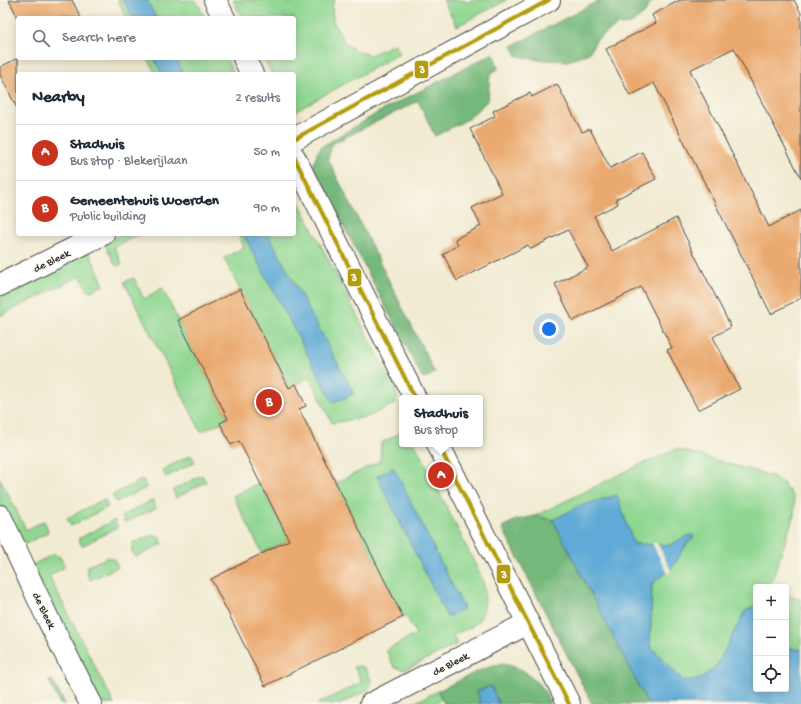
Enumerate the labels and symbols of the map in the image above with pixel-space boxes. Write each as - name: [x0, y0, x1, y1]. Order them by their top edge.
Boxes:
- line badge: 3: [414, 60, 429, 79]
- text: 3: [418, 65, 425, 77]
- street label: de Bleek: [32, 247, 73, 276]
- line badge: 3: [347, 268, 362, 287]
- text: 3: [350, 273, 357, 285]
- your location: [539, 319, 559, 339]
- pin: B: [256, 387, 282, 417]
- pin: A: [428, 460, 454, 490]
- line badge: 3: [496, 564, 511, 584]
- text: 3: [500, 570, 507, 582]
- street label: de Bleek: [29, 591, 58, 632]
- street label: de Bleek: [431, 650, 472, 679]

